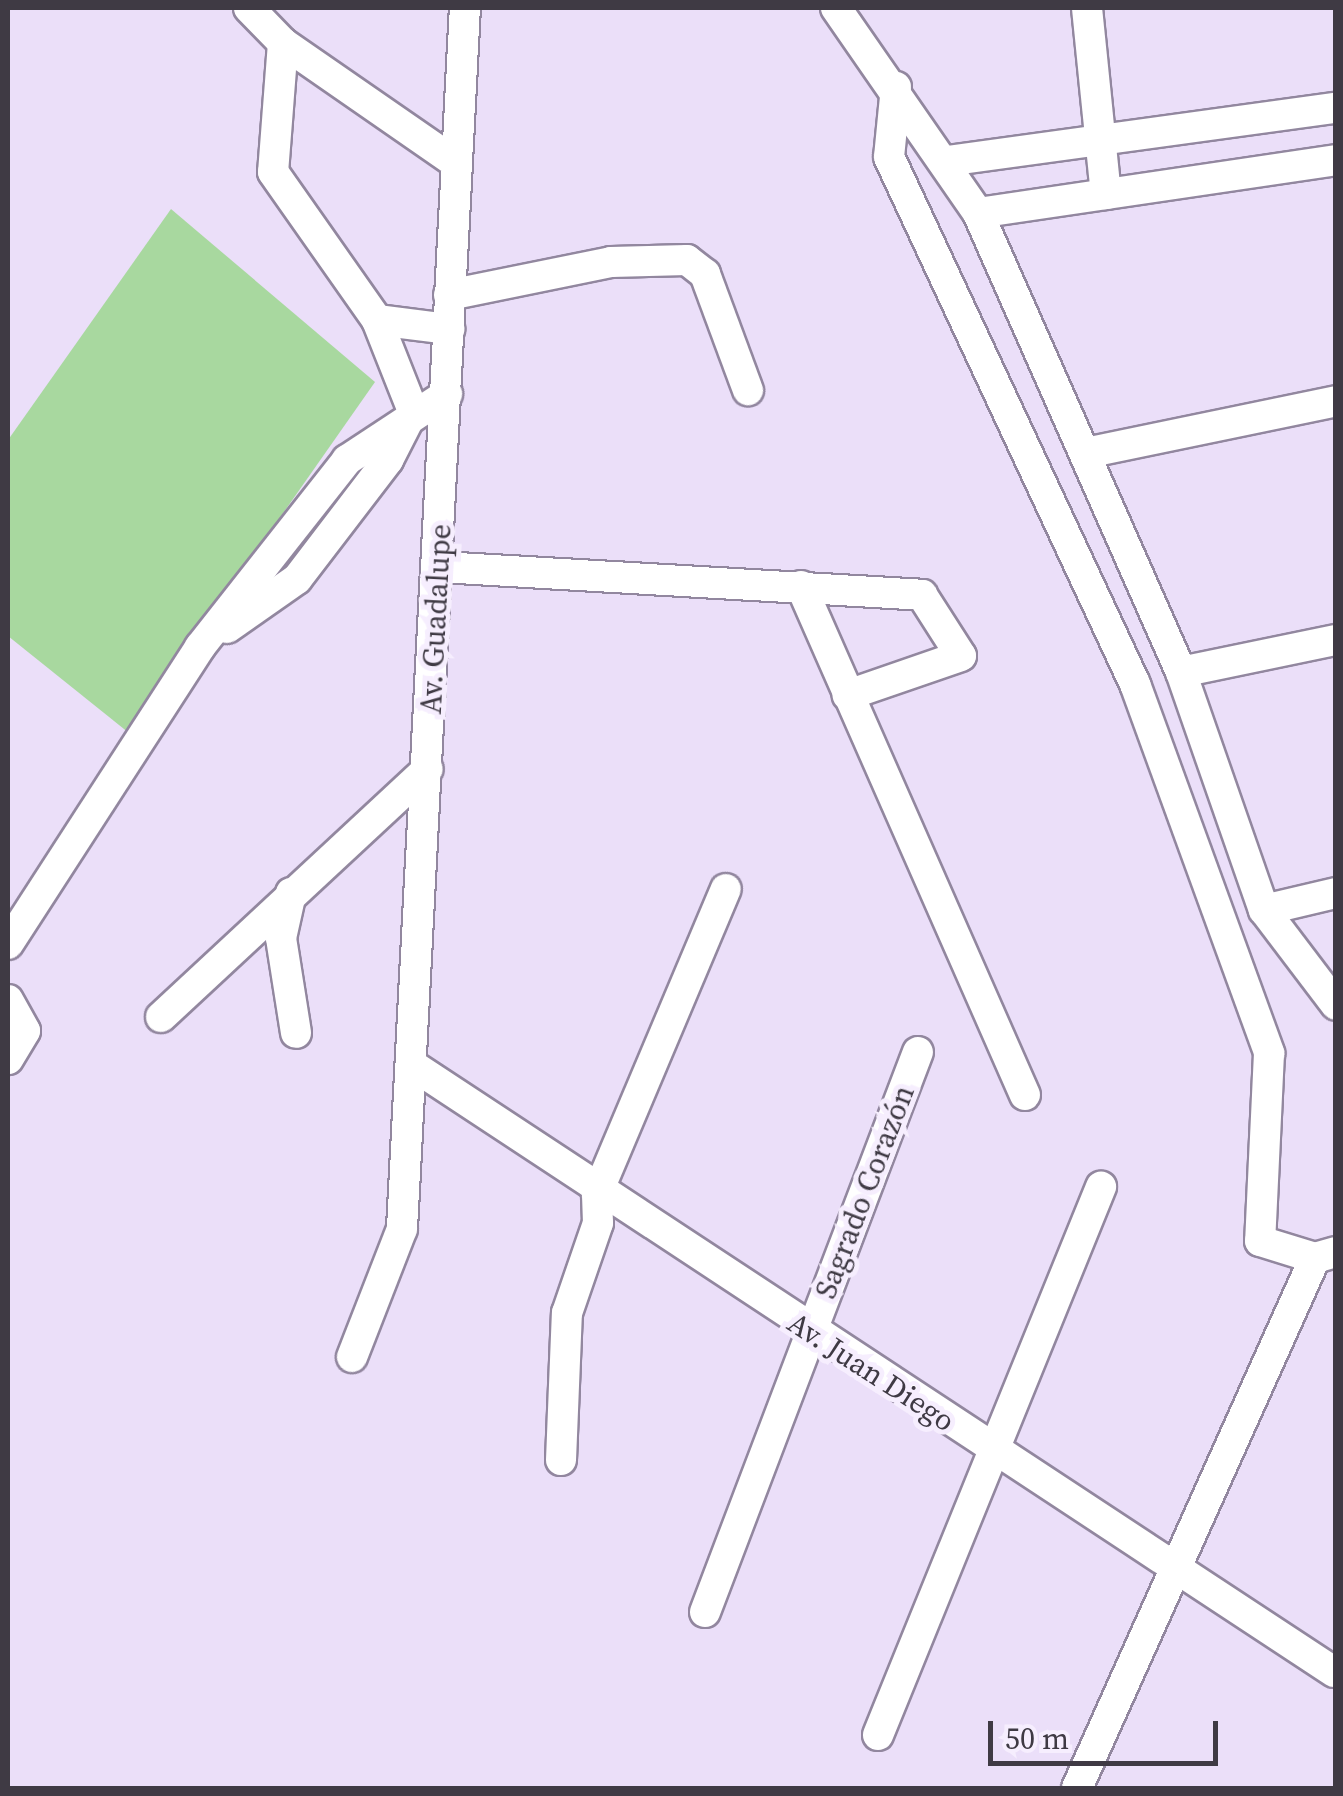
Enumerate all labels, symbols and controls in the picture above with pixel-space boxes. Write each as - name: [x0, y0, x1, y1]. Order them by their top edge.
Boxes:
- street label: Av. Guadalupe: [413, 523, 459, 715]
- street label: Sagrado Corazón: [808, 1080, 922, 1304]
- street label: Av. Juan Diego: [781, 1305, 961, 1439]
- scale bar: [993, 1701, 1223, 1763]
- text: 50 m: [1005, 1718, 1069, 1759]

